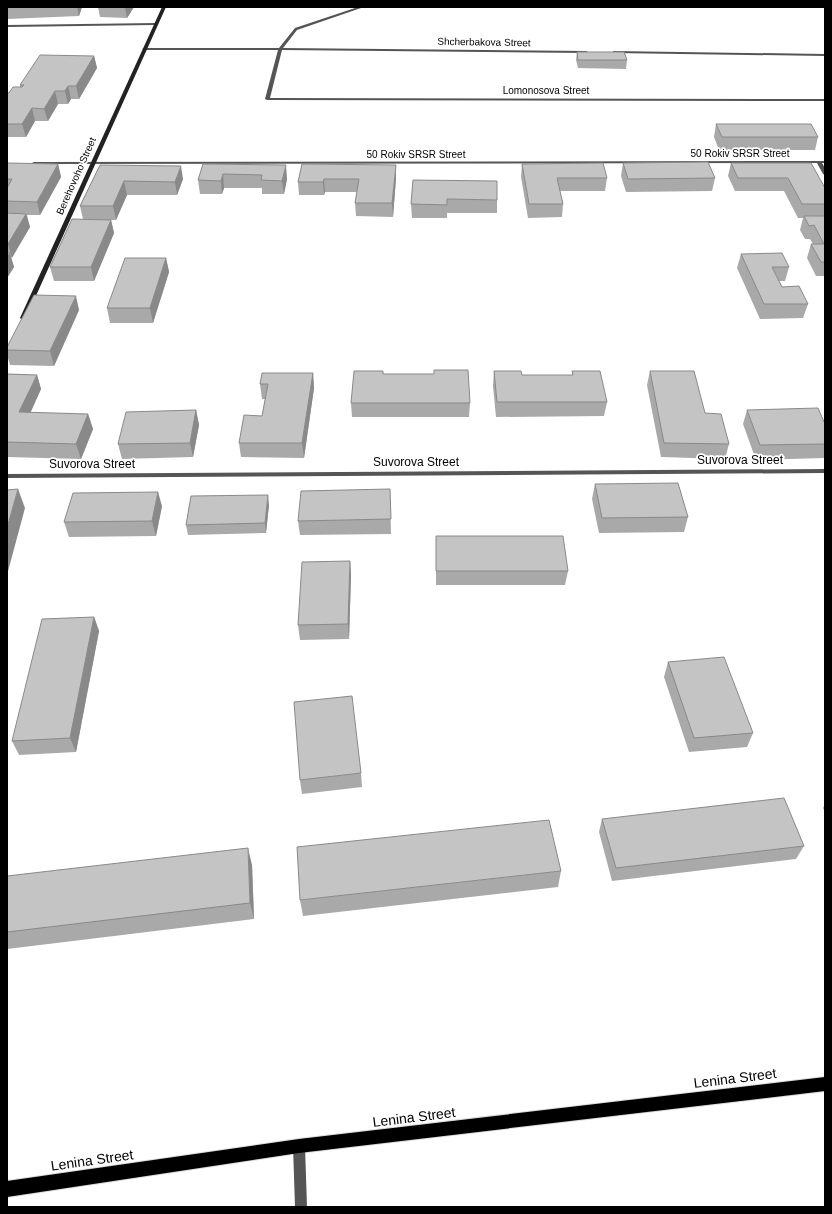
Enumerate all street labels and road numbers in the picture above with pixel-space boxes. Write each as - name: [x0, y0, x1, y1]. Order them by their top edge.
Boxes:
- street label: Shcherbakova Street: [437, 36, 531, 48]
- street label: Lomonosova Street: [503, 85, 590, 96]
- street label: Berehovoho Street: [54, 135, 98, 216]
- street label: 50 Rokiv SRSR Street: [691, 148, 790, 159]
- street label: 50 Rokiv SRSR Street: [367, 149, 466, 160]
- street label: Suvorova Street: [697, 453, 784, 467]
- street label: Suvorova Street: [373, 455, 460, 469]
- street label: Suvorova Street: [49, 457, 136, 471]
- street label: Lenina Street: [693, 1065, 777, 1091]
- street label: Lenina Street: [372, 1104, 456, 1130]
- street label: Lenina Street: [50, 1146, 134, 1174]

